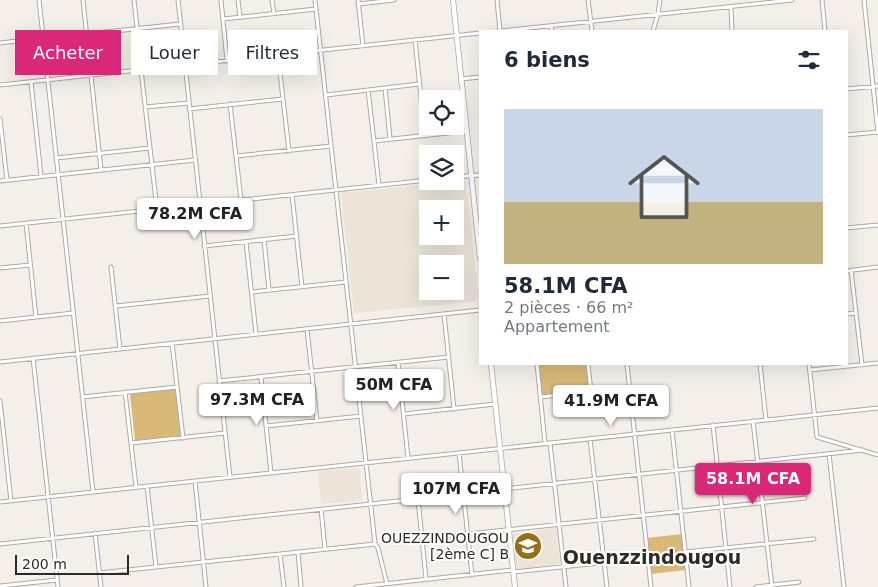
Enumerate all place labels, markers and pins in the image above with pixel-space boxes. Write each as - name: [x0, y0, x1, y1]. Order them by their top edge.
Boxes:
- pin: 78.2M CFA: [138, 198, 252, 240]
- pin: 50M CFA: [348, 368, 440, 411]
- pin: 97.3M CFA: [200, 384, 314, 426]
- pin: 41.9M CFA: [554, 384, 668, 427]
- pin: 58.1M CFA: [696, 462, 810, 505]
- pin: 107M CFA: [404, 472, 508, 515]
- place label: OUEZZINDOUGOU [2ème C] B: [381, 530, 509, 562]
- school or university icon: OUEZZINDOUGOU [2ème C] B: [513, 531, 543, 561]

